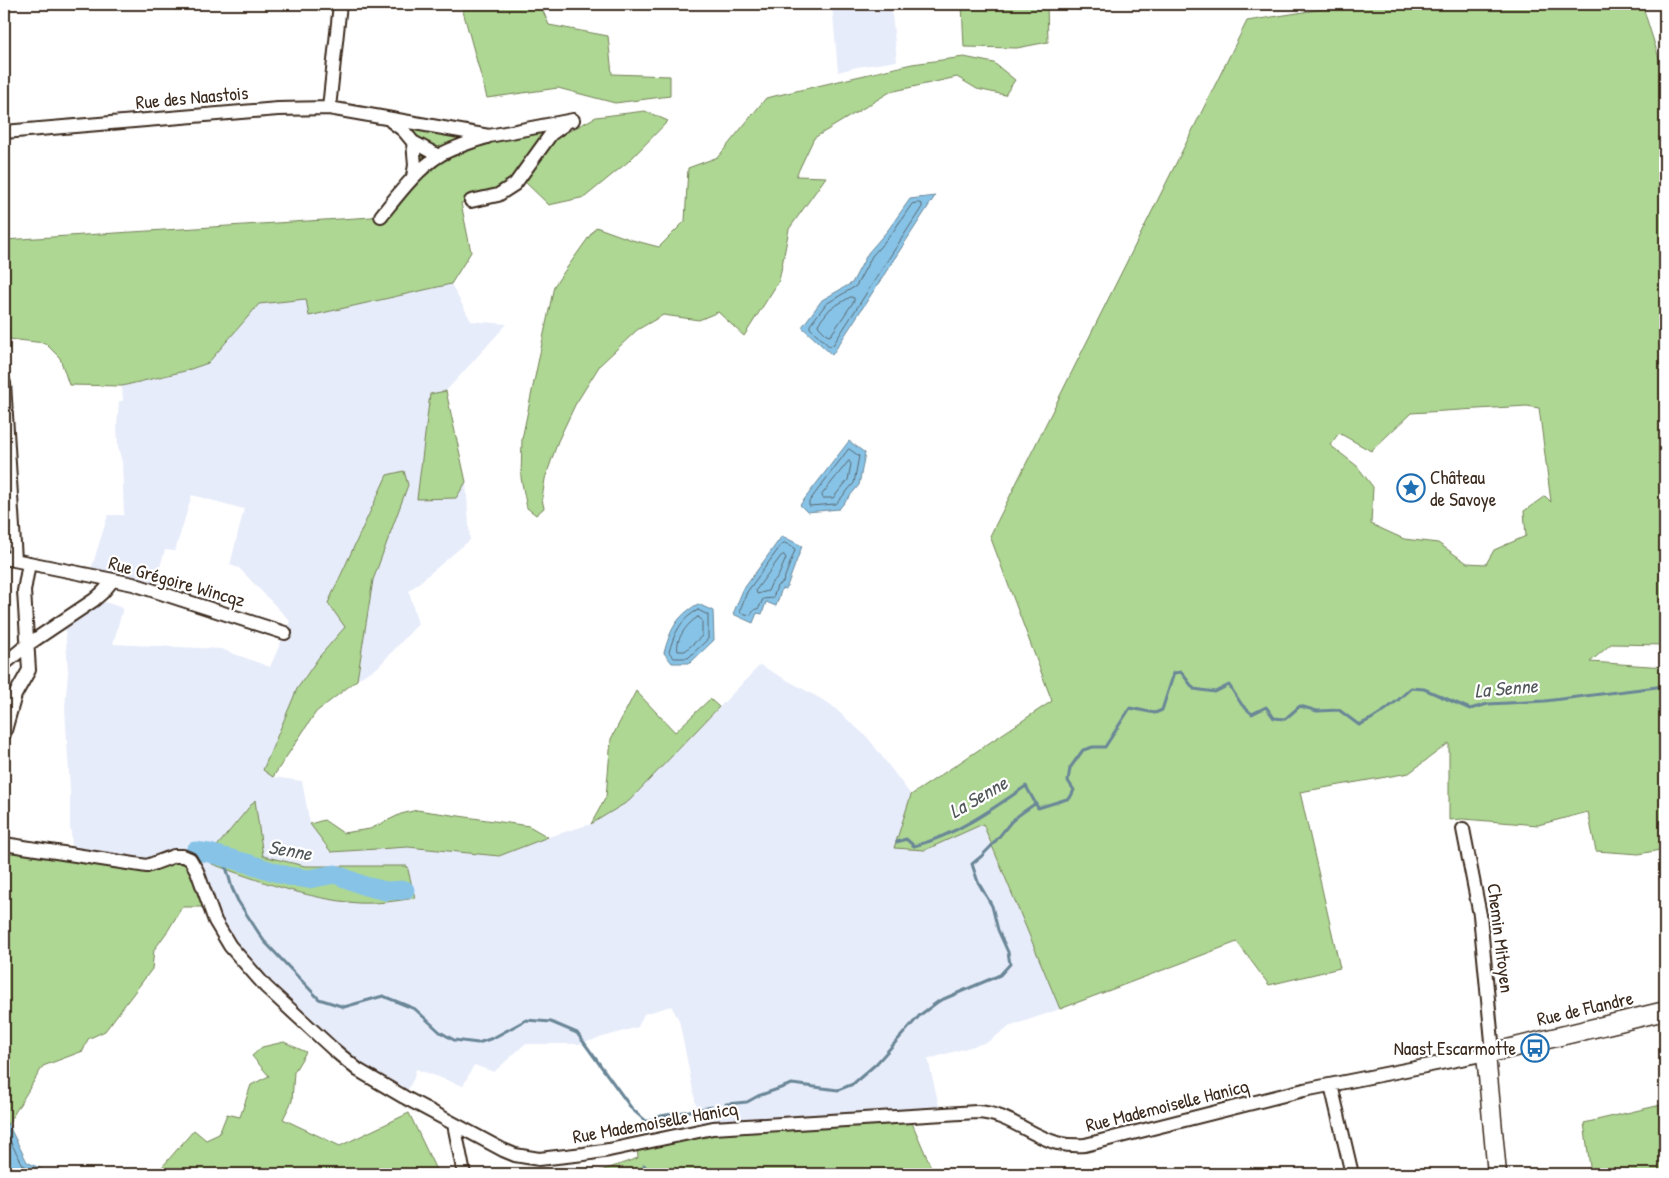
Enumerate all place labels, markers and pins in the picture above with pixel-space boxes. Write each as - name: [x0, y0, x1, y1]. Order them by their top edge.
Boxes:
- place label: Château de Savoye: [1430, 464, 1497, 512]
- place icon: Château de Savoye: [1396, 473, 1426, 503]
- bus stop icon: Naast Escarmotte: [1520, 1033, 1550, 1063]
- place label: Naast Escarmotte: [1394, 1035, 1516, 1061]

